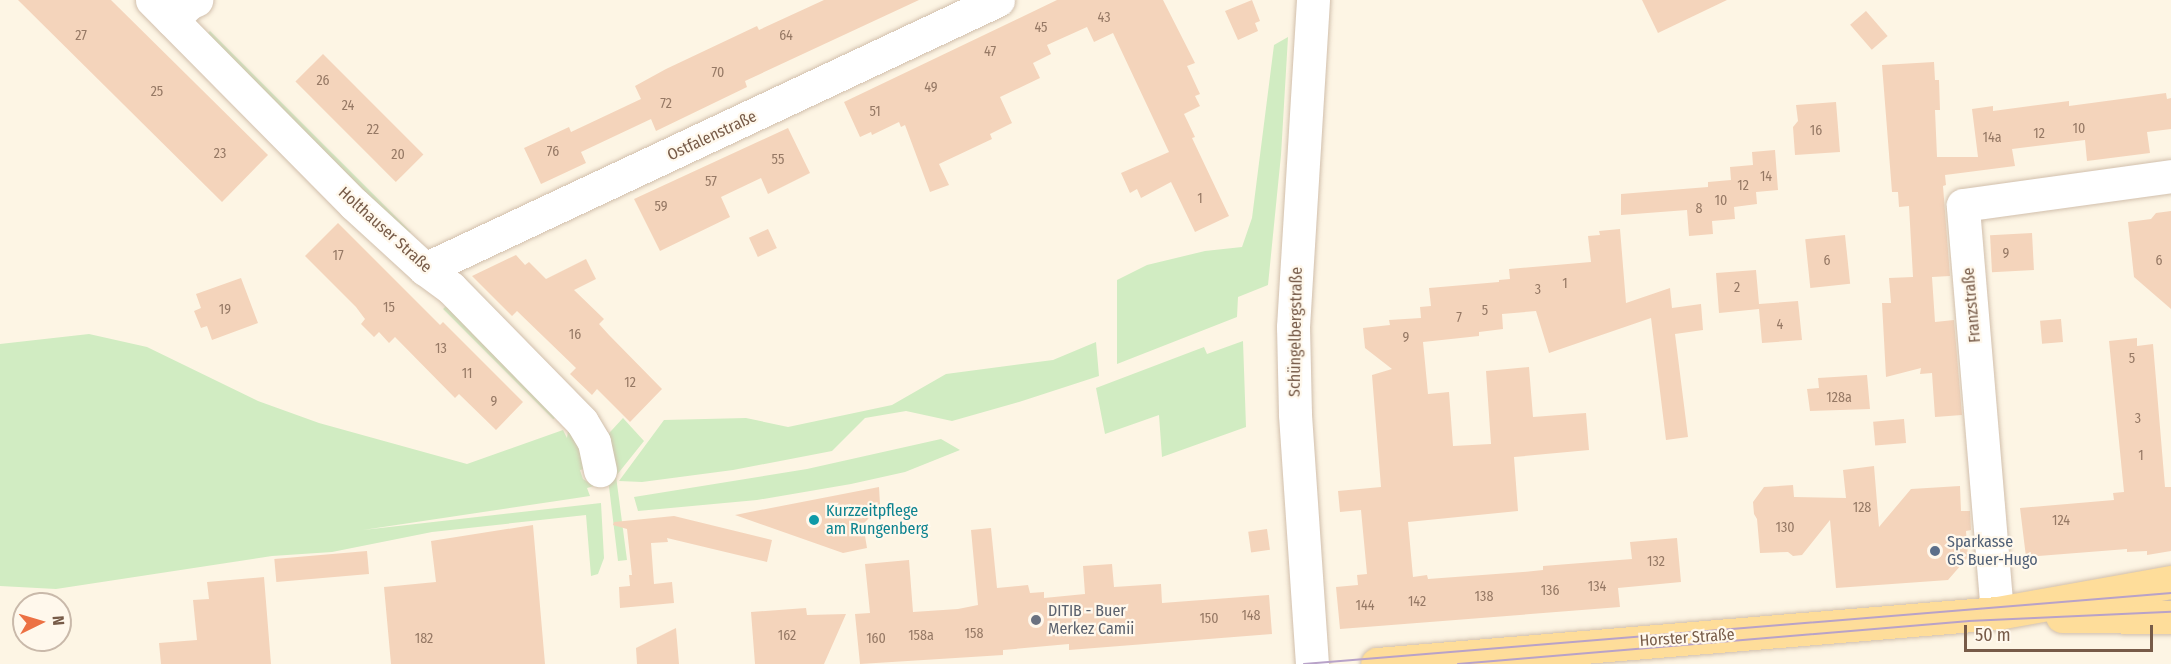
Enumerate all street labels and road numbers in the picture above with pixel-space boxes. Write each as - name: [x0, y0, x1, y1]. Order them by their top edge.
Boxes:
- street label: Ostfalenstraße: [664, 107, 760, 165]
- street label: Holthauser Straße: [334, 183, 436, 277]
- street label: Schüngelbergstraße: [1285, 267, 1307, 397]
- street label: Franzstraße: [1959, 267, 1985, 343]
- street label: Horster Straße: [1639, 625, 1735, 651]

